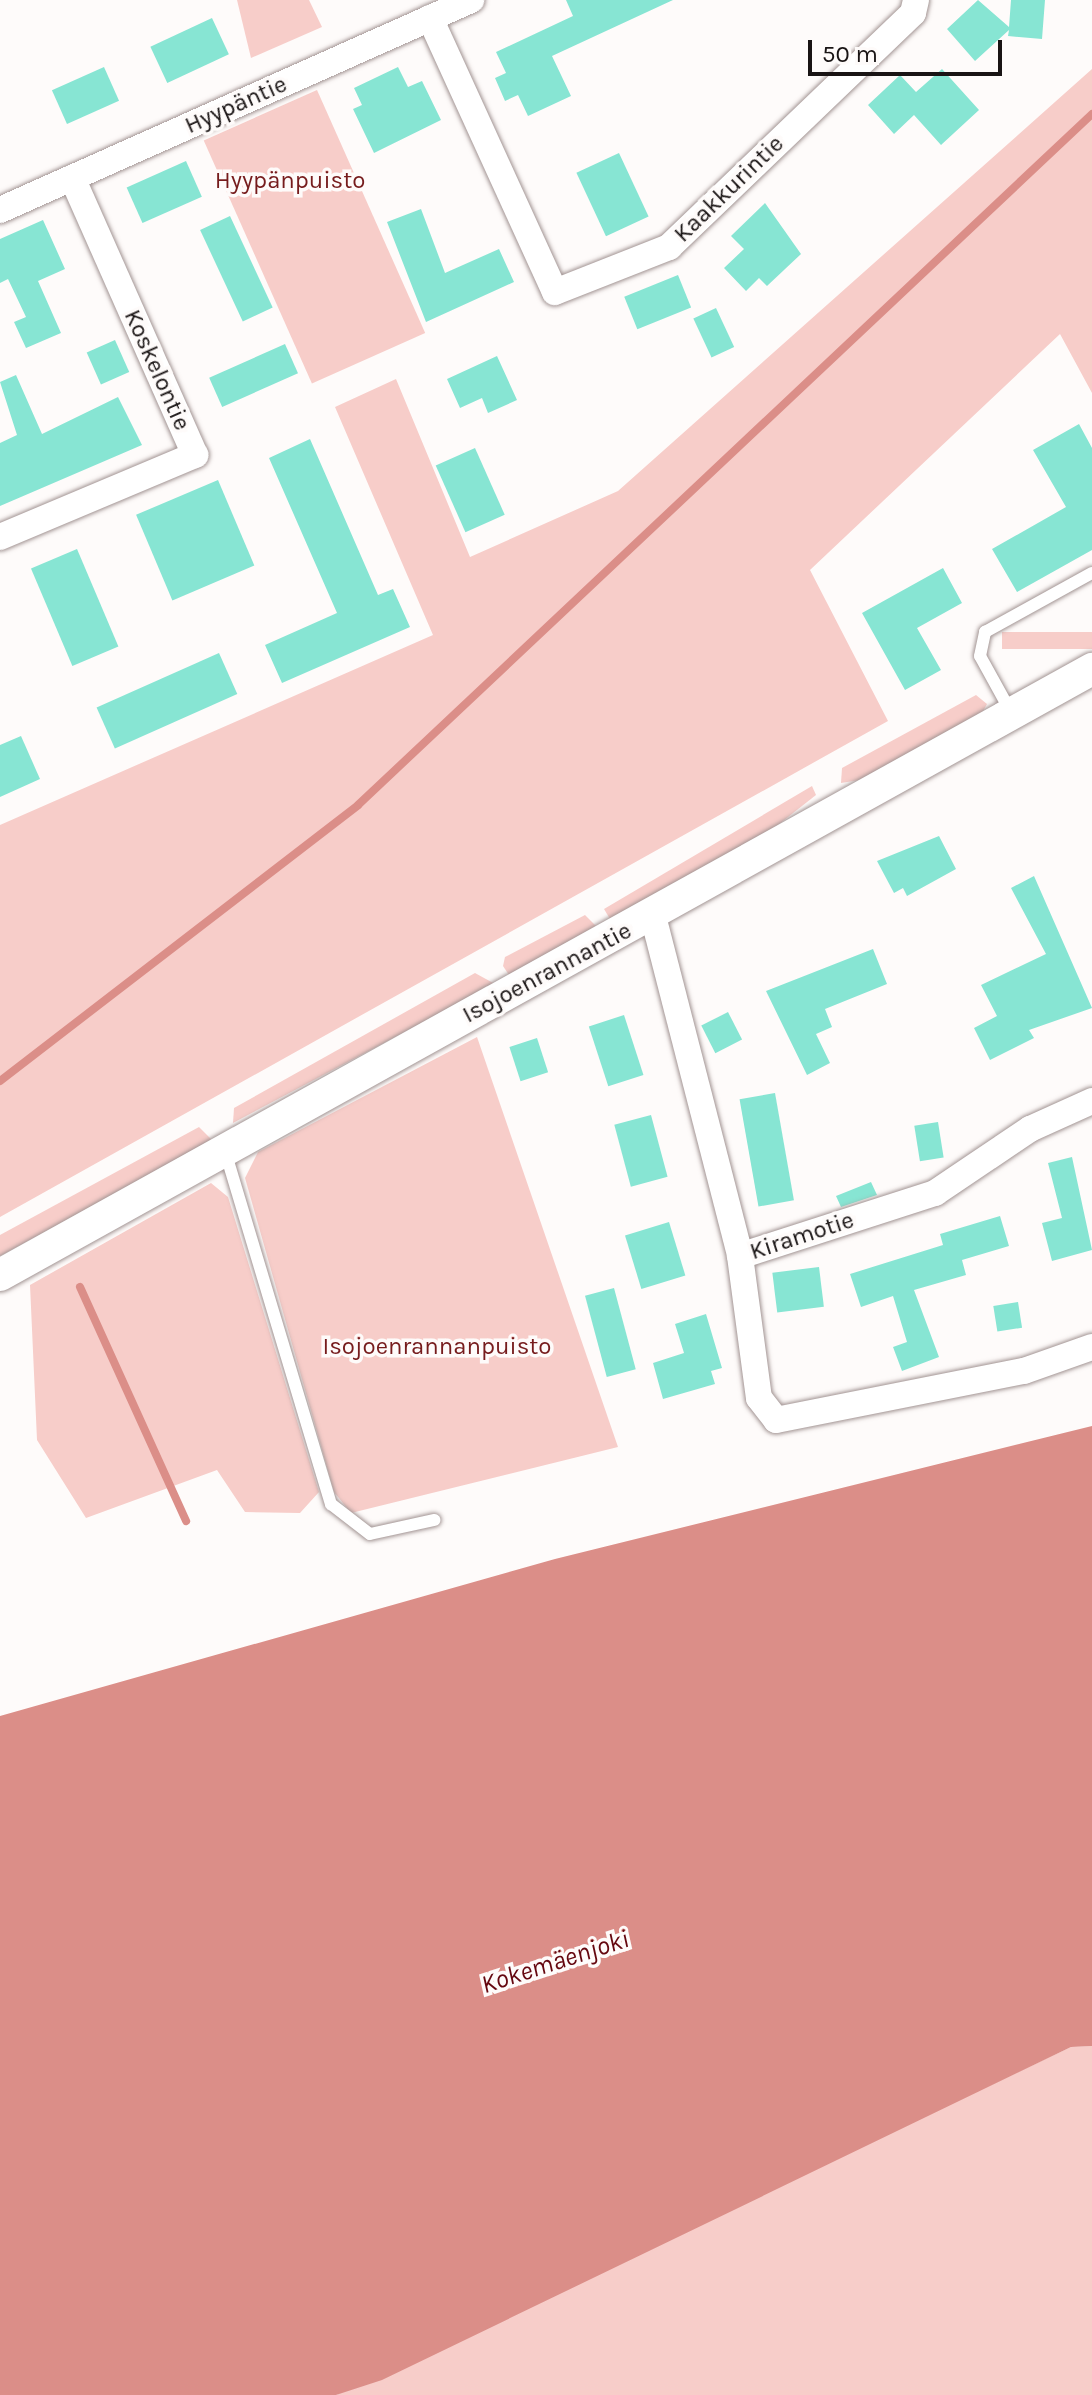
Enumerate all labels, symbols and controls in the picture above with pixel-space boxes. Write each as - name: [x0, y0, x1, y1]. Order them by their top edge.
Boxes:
- scale bar: [812, 24, 1006, 74]
- text: 50 m: [822, 40, 878, 68]
- street label: Hyypäntie: [181, 70, 291, 140]
- street label: Kaakkurintie: [668, 130, 790, 248]
- park label: Hyypänpuisto: [215, 167, 365, 195]
- street label: Koskelontie: [118, 305, 196, 435]
- street label: Isojoenrannantie: [458, 916, 636, 1030]
- street label: Kiramotie: [746, 1206, 858, 1266]
- park label: Isojoenrannanpuisto: [323, 1333, 551, 1361]
- water label: Kokemäenjoki: [477, 1923, 633, 2001]

